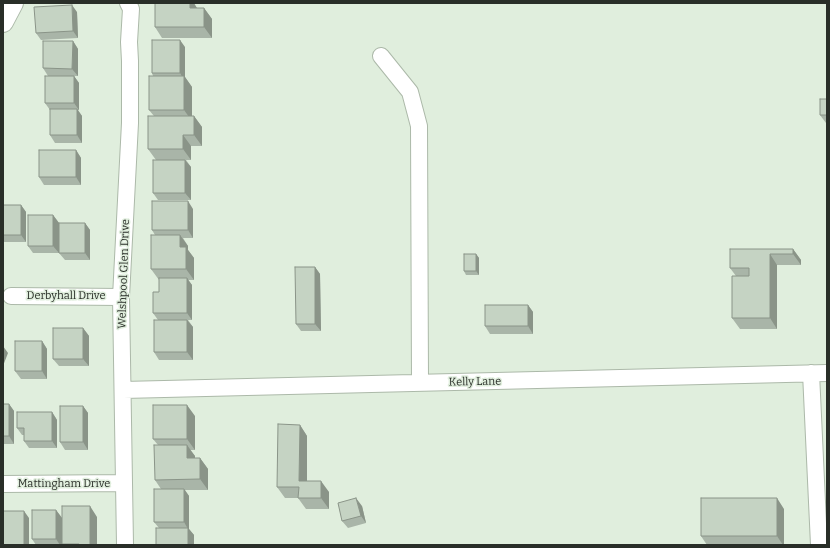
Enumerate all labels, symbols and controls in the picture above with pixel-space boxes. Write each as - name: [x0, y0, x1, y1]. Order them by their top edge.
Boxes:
- street label: Welshpool Glen Drive: [115, 219, 133, 329]
- street label: Derbyhall Drive: [27, 289, 105, 303]
- street label: Kelly Lane: [449, 375, 501, 389]
- street label: Mattingham Drive: [18, 477, 110, 491]

